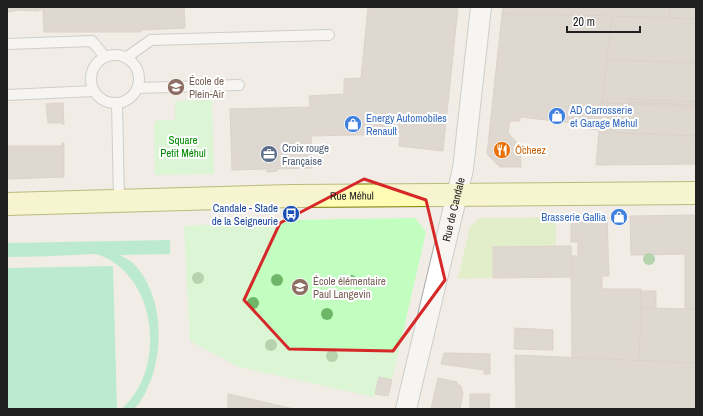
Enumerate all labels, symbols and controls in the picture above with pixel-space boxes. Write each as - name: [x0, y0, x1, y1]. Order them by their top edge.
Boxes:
- scale bar: [567, 8, 640, 34]
- text: 20 m: [573, 14, 595, 30]
- place label: École de Plein-Air: [189, 74, 224, 101]
- school or university icon: École de Plein-Air: [166, 77, 186, 97]
- place label: AD Carrosserie et Garage Mehul: [569, 103, 637, 130]
- shop icon: AD Carrosserie et Garage Mehul: [547, 106, 567, 126]
- place label: Energy Automobiles Renault: [366, 111, 447, 138]
- shop icon: Energy Automobiles Renault: [343, 114, 363, 134]
- park label: Square Petit Méhul: [160, 133, 206, 160]
- restaurant icon: Ô´cheez: [492, 140, 512, 160]
- place label: Croix rouge Française: [282, 141, 329, 168]
- place label: Ô´cheez: [515, 143, 547, 157]
- office icon: Croix rouge Française: [259, 144, 279, 164]
- street label: Rue de Candale: [439, 176, 468, 243]
- street label: Rue Méhul: [330, 188, 374, 203]
- place label: Candale - Stade de la Seigneurie: [212, 201, 278, 228]
- bus stop icon: Candale - Stade de la Seigneurie: [281, 204, 301, 224]
- shop icon: Brasserie Gallia: [609, 207, 629, 227]
- place label: Brasserie Gallia: [541, 210, 606, 224]
- place label: École élémentaire Paul Langevin: [313, 274, 386, 301]
- school or university icon: École élémentaire Paul Langevin: [290, 277, 310, 297]

